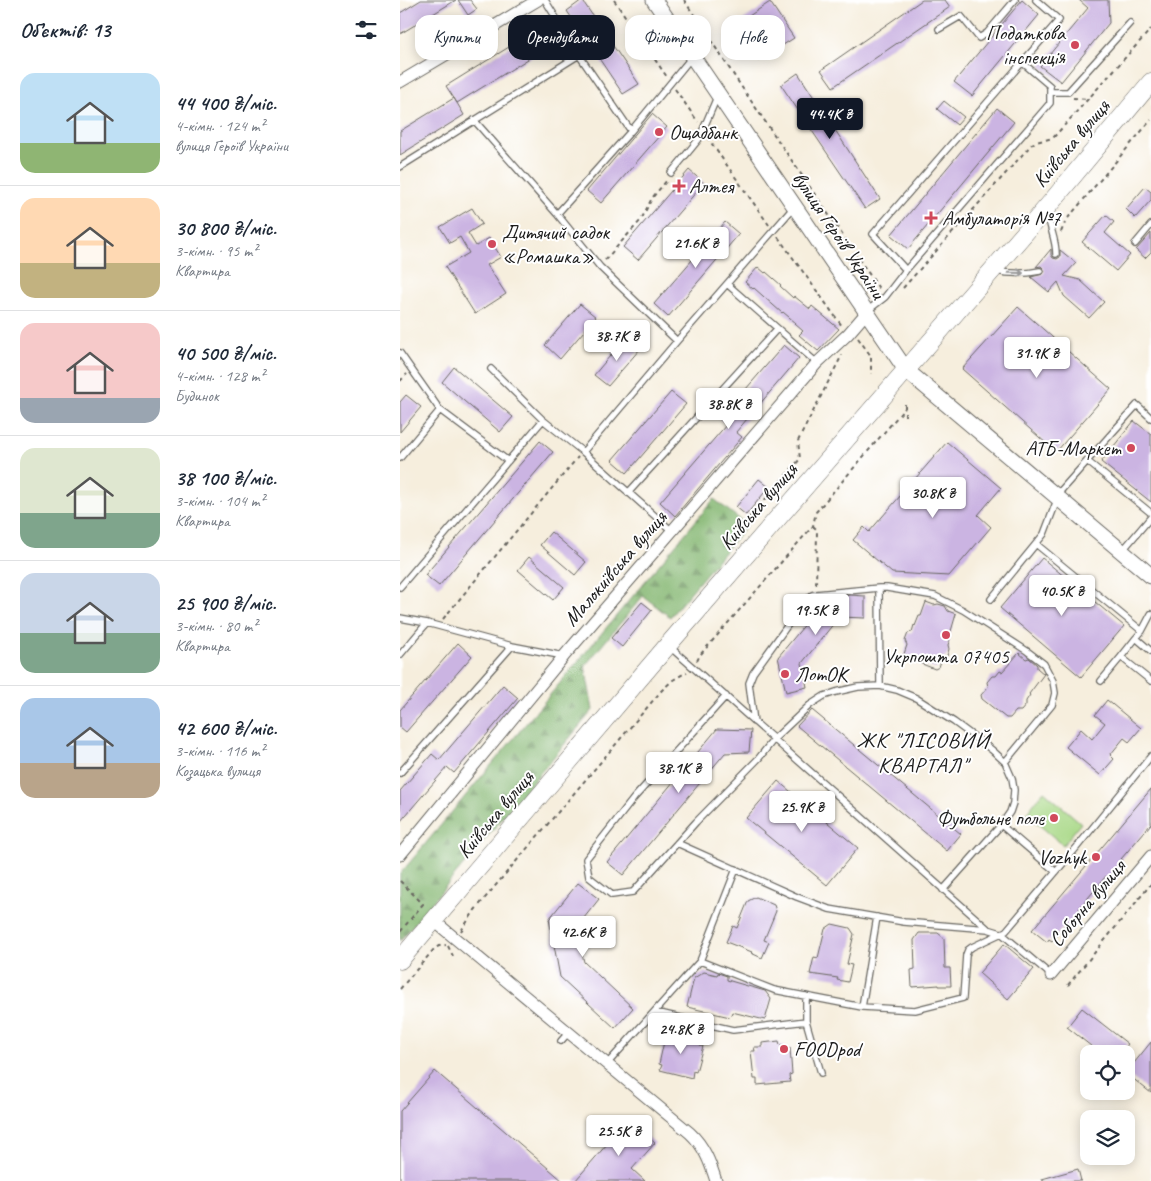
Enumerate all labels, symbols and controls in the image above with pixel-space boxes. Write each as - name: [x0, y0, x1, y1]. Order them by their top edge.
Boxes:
- chip: Купити: [415, 15, 498, 60]
- chip: Орендувати: [508, 15, 615, 60]
- chip: Фільтри: [625, 15, 711, 60]
- chip: Нове: [721, 15, 785, 60]
- icon: filters: [352, 16, 380, 44]
- text: Об’єктів: 13: [20, 17, 110, 43]
- place label: Податкова інспекція: [986, 20, 1067, 70]
- marker: Податкова інспекція: [1069, 39, 1081, 51]
- text: 44 400 ₴/міс.: [175, 90, 276, 116]
- icon: home: [60, 93, 120, 153]
- street label: Київська вулиця: [1027, 93, 1116, 192]
- pin: 44.4K ₴: [784, 98, 876, 140]
- text: 44.4K ₴: [808, 104, 852, 124]
- text: 4-кімн. · 124 m²: [175, 116, 265, 136]
- place label: Ощадбанк: [669, 119, 739, 145]
- marker: Ощадбанк: [653, 126, 665, 138]
- text: вулиця Героїв України: [175, 136, 288, 156]
- street label: вулиця Героїв України: [787, 166, 892, 305]
- place label: Алтея: [689, 173, 735, 199]
- marker: Алтея: [673, 180, 685, 192]
- place label: Амбулаторія №7: [942, 205, 1062, 231]
- marker: Амбулаторія №7: [924, 211, 938, 225]
- text: 30 800 ₴/міс.: [175, 215, 276, 241]
- icon: home: [60, 218, 120, 278]
- place label: Дитячий садок «Ромашка»: [502, 219, 610, 269]
- pin: 21.6K ₴: [650, 226, 742, 269]
- text: 21.6K ₴: [674, 233, 718, 253]
- marker: Дитячий садок «Ромашка»: [486, 238, 498, 250]
- text: 3-кімн. · 95 m²: [175, 241, 257, 261]
- text: Квартира: [175, 261, 230, 281]
- one-way arrow: [1008, 268, 1024, 278]
- pin: 38.7K ₴: [571, 320, 663, 362]
- text: 38.7K ₴: [595, 326, 639, 346]
- pin: 31.9K ₴: [991, 336, 1083, 379]
- text: 40 500 ₴/міс.: [175, 340, 276, 366]
- icon: home: [60, 343, 120, 403]
- text: 31.9K ₴: [1015, 343, 1059, 363]
- text: 4-кімн. · 128 m²: [175, 366, 265, 386]
- text: Будинок: [175, 386, 219, 406]
- pin: 38.8K ₴: [683, 388, 775, 430]
- text: 38.8K ₴: [707, 394, 751, 414]
- place label: АТБ-Маркет: [1025, 435, 1122, 461]
- marker: АТБ-Маркет: [1125, 442, 1137, 454]
- street label: Київська вулиця: [713, 456, 804, 555]
- text: 38 100 ₴/міс.: [175, 465, 276, 491]
- icon: home: [60, 468, 120, 528]
- pin: 30.8K ₴: [887, 476, 979, 519]
- text: 30.8K ₴: [911, 483, 955, 503]
- text: 3-кімн. · 104 m²: [175, 491, 265, 511]
- street label: Малокиївська вулиця: [558, 504, 673, 631]
- text: Квартира: [175, 511, 230, 531]
- pin: 40.5K ₴: [1016, 574, 1108, 617]
- text: 40.5K ₴: [1040, 581, 1084, 601]
- text: 25 900 ₴/міс.: [175, 590, 276, 616]
- icon: home: [60, 593, 120, 653]
- pin: 19.5K ₴: [770, 594, 862, 636]
- text: 19.5K ₴: [794, 600, 838, 620]
- text: 3-кімн. · 80 m²: [175, 616, 257, 636]
- marker: Укрпошта 07405: [940, 629, 952, 641]
- text: Квартира: [175, 636, 230, 656]
- place label: Укрпошта 07405: [883, 643, 1010, 669]
- place label: ЛотОК: [795, 661, 850, 687]
- marker: ЛотОК: [779, 668, 791, 680]
- text: 42 600 ₴/міс.: [175, 715, 277, 741]
- icon: home: [60, 718, 120, 778]
- district label: ЖК "ЛІСОВИЙ КВАРТАЛ": [856, 726, 993, 779]
- text: 3-кімн. · 116 m²: [175, 741, 265, 761]
- pin: 38.1K ₴: [633, 752, 725, 794]
- text: 38.1K ₴: [657, 758, 701, 778]
- text: Козацька вулиця: [175, 761, 260, 781]
- street label: Київська вулиця: [451, 764, 540, 863]
- pin: 25.9K ₴: [756, 790, 848, 833]
- text: 25.9K ₴: [780, 797, 824, 817]
- place label: Футбольне поле: [937, 805, 1045, 831]
- marker: Футбольне поле: [1048, 812, 1060, 824]
- place label: Vozhyk: [1038, 844, 1088, 870]
- marker: Vozhyk: [1090, 851, 1102, 863]
- street label: Соборна вулиця: [1043, 853, 1132, 952]
- pin: 42.6K ₴: [537, 916, 629, 958]
- text: 42.6K ₴: [561, 922, 605, 942]
- pin: 24.8K ₴: [635, 1012, 727, 1055]
- text: 24.8K ₴: [659, 1019, 703, 1039]
- place label: FOODpod: [794, 1036, 864, 1062]
- marker: FOODpod: [778, 1043, 790, 1055]
- map controls: [1080, 1045, 1135, 1165]
- button: locate: [1080, 1045, 1135, 1100]
- button: layers: [1080, 1110, 1135, 1165]
- pin: 25.5K ₴: [573, 1114, 665, 1157]
- text: 25.5K ₴: [597, 1121, 641, 1141]

